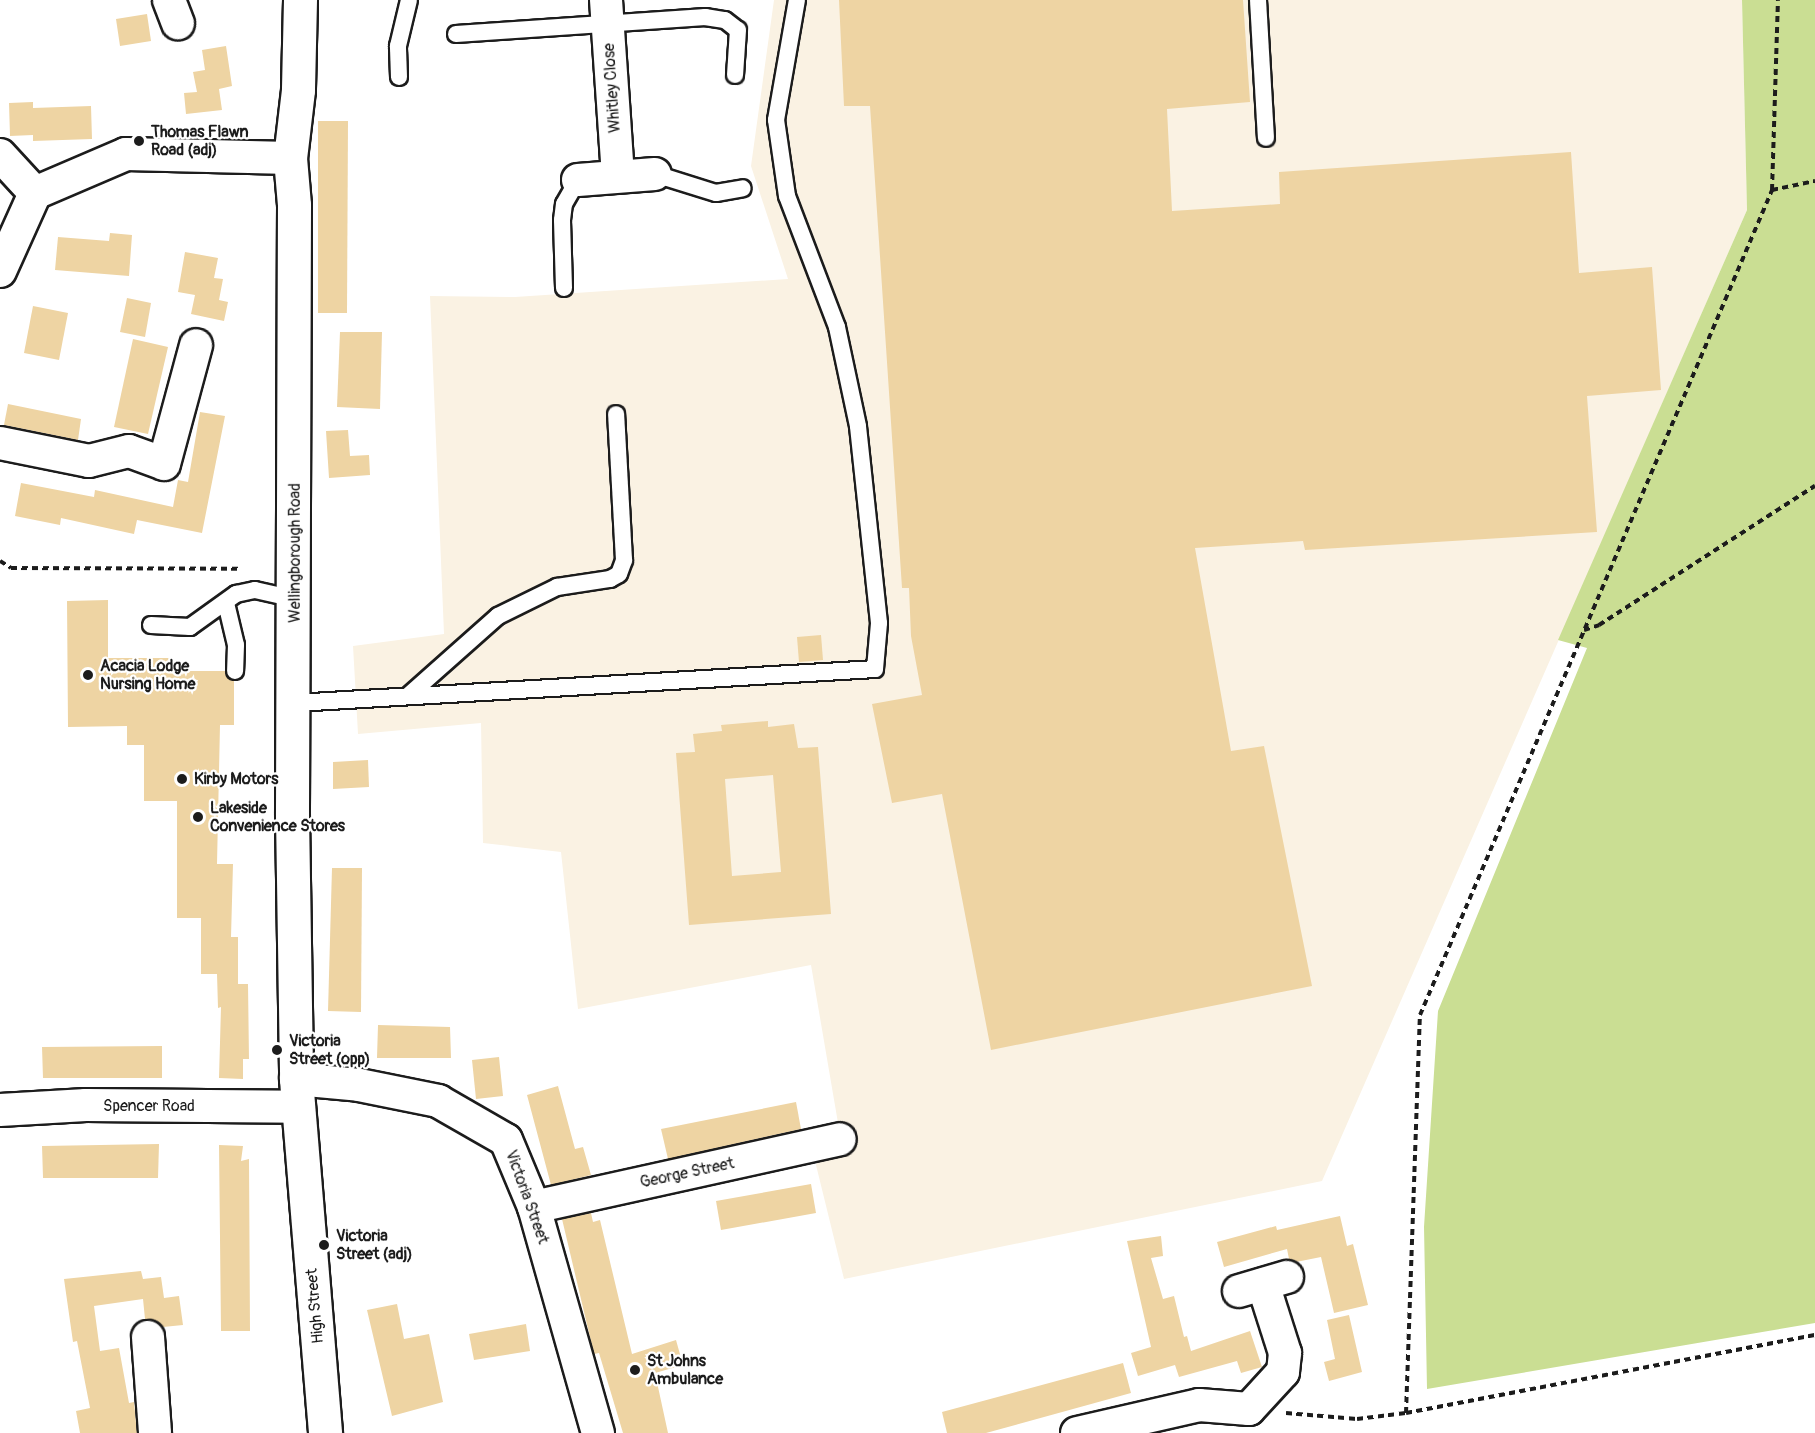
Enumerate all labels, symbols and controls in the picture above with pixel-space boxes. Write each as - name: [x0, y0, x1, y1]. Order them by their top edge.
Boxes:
- street label: Whitley Close: [599, 42, 625, 134]
- place label: Thomas Flawn Road (adj): [151, 122, 249, 160]
- marker: Thomas Flawn Road (adj): [132, 134, 146, 148]
- street label: Wellingborough Road: [285, 483, 305, 623]
- place label: Acacia Lodge Nursing Home: [100, 656, 195, 694]
- marker: Acacia Lodge Nursing Home: [81, 668, 95, 682]
- place label: Kirby Motors: [194, 769, 278, 789]
- marker: Kirby Motors: [175, 772, 189, 786]
- place label: Lakeside Convenience Stores: [210, 798, 345, 836]
- marker: Lakeside Convenience Stores: [191, 810, 205, 824]
- place label: Victoria Street (opp): [289, 1031, 370, 1069]
- marker: Victoria Street (opp): [270, 1043, 284, 1057]
- street label: Spencer Road: [103, 1096, 195, 1116]
- street label: Victoria Street: [501, 1147, 553, 1247]
- street label: George Street: [638, 1154, 736, 1192]
- place label: Victoria Street (adj): [336, 1226, 413, 1264]
- marker: Victoria Street (adj): [317, 1238, 331, 1252]
- street label: High Street: [302, 1268, 328, 1344]
- place label: St Johns Ambulance: [647, 1351, 723, 1389]
- marker: St Johns Ambulance: [628, 1363, 642, 1377]

